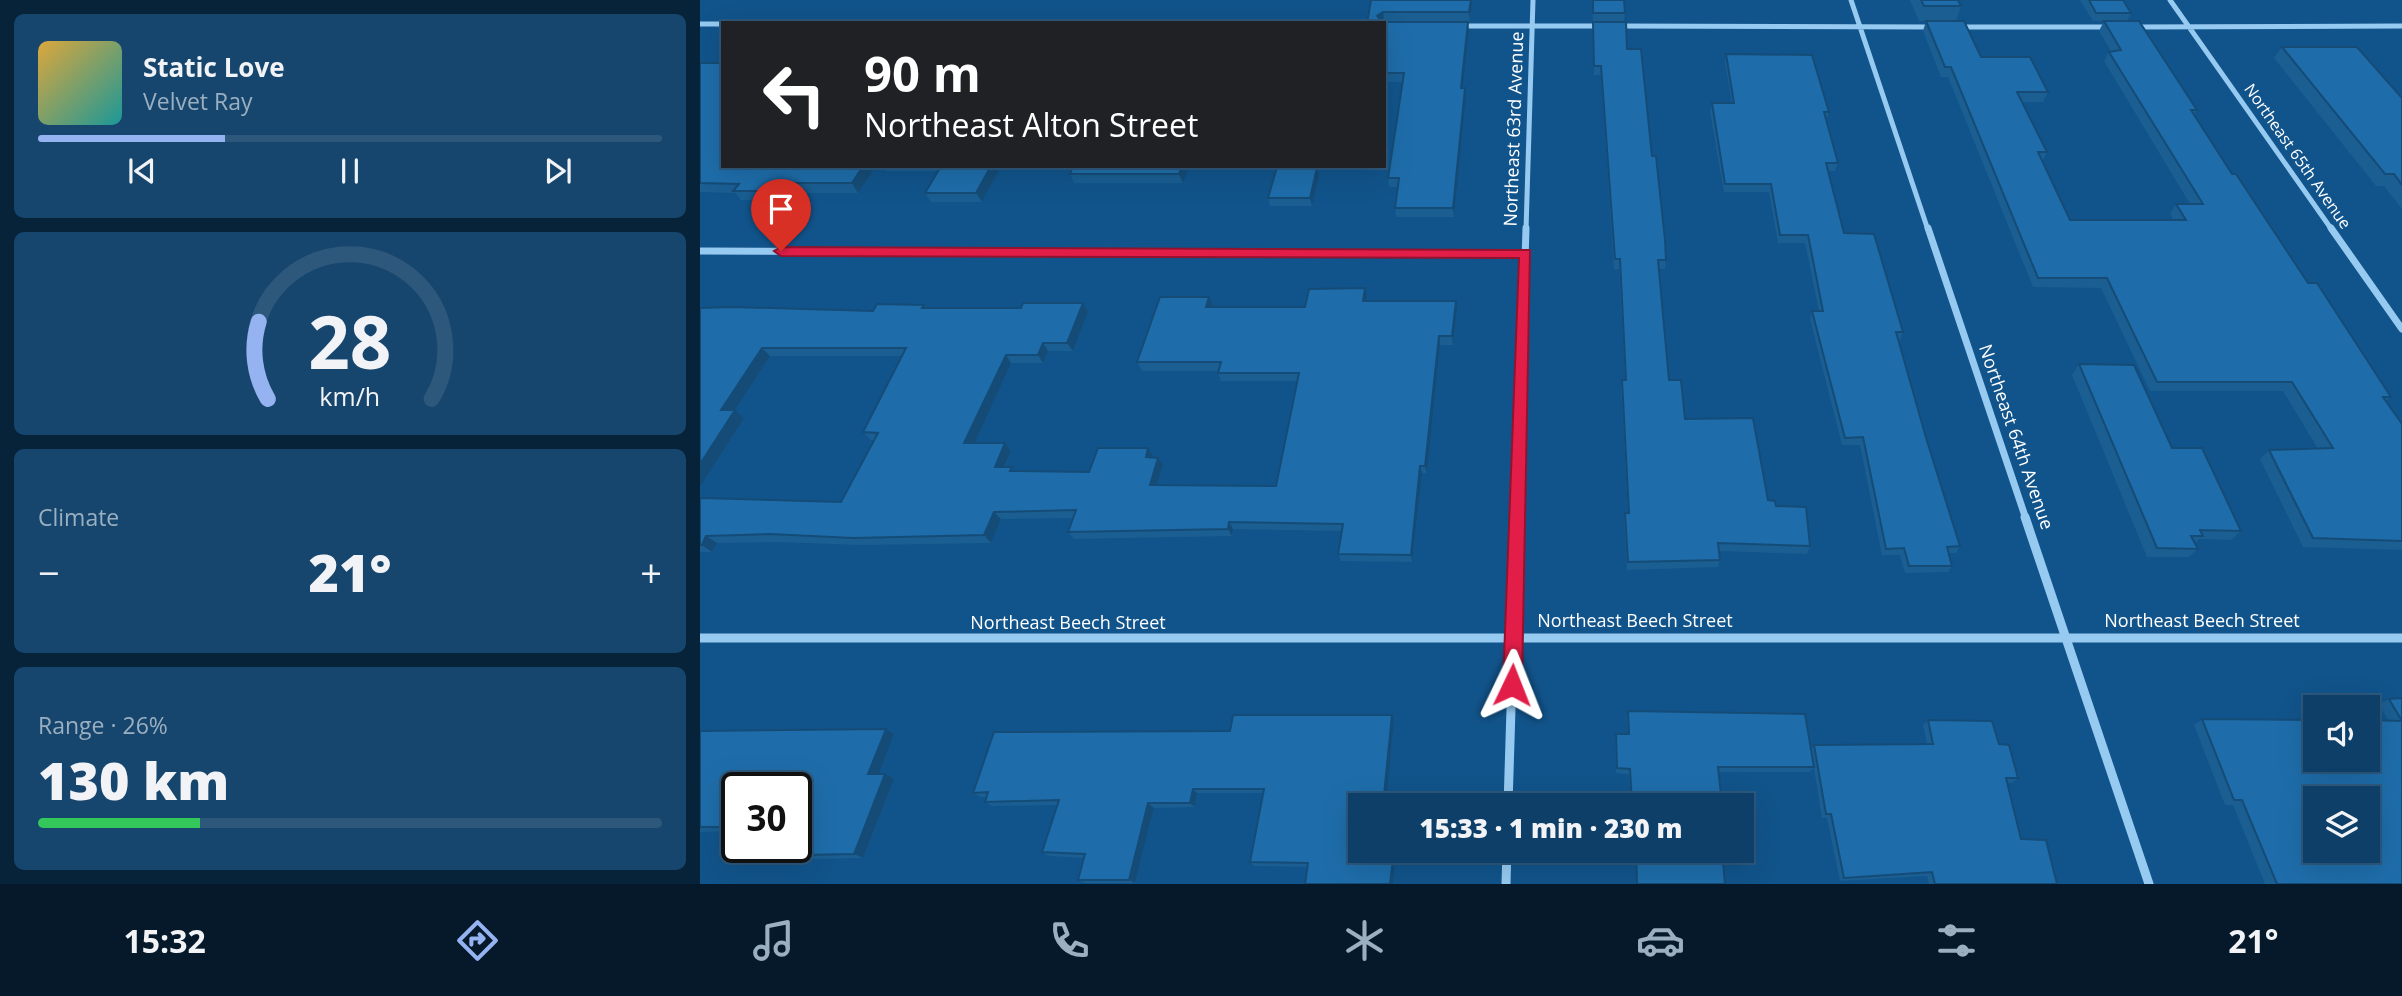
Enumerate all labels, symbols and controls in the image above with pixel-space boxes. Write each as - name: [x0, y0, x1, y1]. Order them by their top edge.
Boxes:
- street label: Northeast 63rd Avenue: [1498, 31, 1528, 227]
- text: 90 m: [864, 40, 981, 106]
- text: Static Love: [143, 49, 285, 85]
- icon: left: [749, 49, 840, 140]
- street label: Northeast 65th Avenue: [2239, 79, 2357, 233]
- text: Velvet Ray: [143, 85, 253, 117]
- text: Northeast Alton Street: [864, 103, 1198, 146]
- icon: previous: [123, 152, 161, 190]
- icon: pause: [331, 152, 369, 190]
- icon: next: [539, 152, 577, 190]
- pin: [751, 179, 811, 251]
- icon: arrive: [762, 190, 800, 228]
- text: 28: [308, 292, 392, 391]
- street label: Northeast 64th Avenue: [1974, 341, 2060, 532]
- text: km/h: [320, 379, 380, 413]
- text: Climate: [38, 501, 119, 533]
- text: 21°: [309, 536, 391, 607]
- text: −: [38, 546, 60, 598]
- text: +: [640, 546, 662, 598]
- street label: Northeast Beech Street: [1537, 608, 1733, 632]
- street label: Northeast Beech Street: [2104, 608, 2300, 632]
- street label: Northeast Beech Street: [970, 610, 1166, 634]
- position arrow: [1475, 648, 1549, 722]
- map controls: [2303, 695, 2380, 863]
- button: sound: [2303, 695, 2380, 772]
- text: Range · 26%: [38, 709, 168, 741]
- text: 130 km: [38, 744, 229, 815]
- speed limit sign: 30: [721, 772, 812, 863]
- button: layers: [2303, 786, 2380, 863]
- text: 15:33 · 1 min · 230 m: [1420, 810, 1682, 846]
- icon: directions: [453, 916, 502, 965]
- icon: music: [749, 916, 798, 965]
- icon: phone: [1045, 916, 1094, 965]
- icon: climate: [1340, 916, 1389, 965]
- icon: car: [1636, 916, 1685, 965]
- icon: filters: [1932, 916, 1981, 965]
- text: 15:32: [123, 919, 206, 962]
- text: 21°: [2228, 919, 2279, 962]

